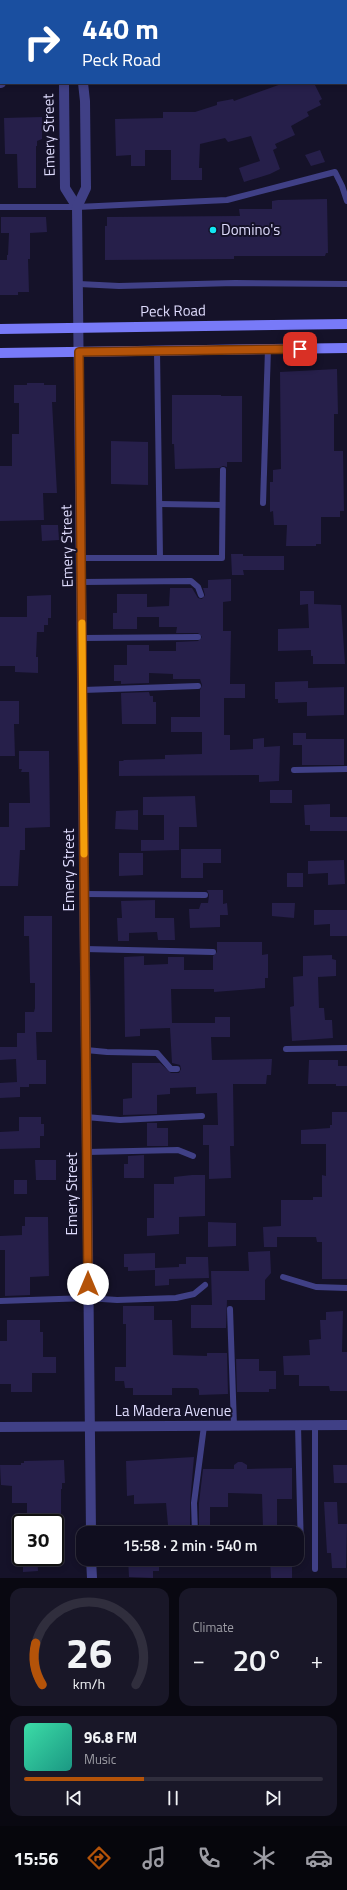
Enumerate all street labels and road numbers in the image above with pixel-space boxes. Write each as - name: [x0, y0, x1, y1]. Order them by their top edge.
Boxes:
- street label: Emery Street: [36, 93, 61, 177]
- street label: Peck Road: [140, 298, 206, 323]
- street label: Emery Street: [54, 504, 79, 588]
- street label: Emery Street: [57, 828, 80, 911]
- street label: Emery Street: [60, 1152, 83, 1235]
- street label: La Madera Avenue: [115, 1399, 231, 1422]

